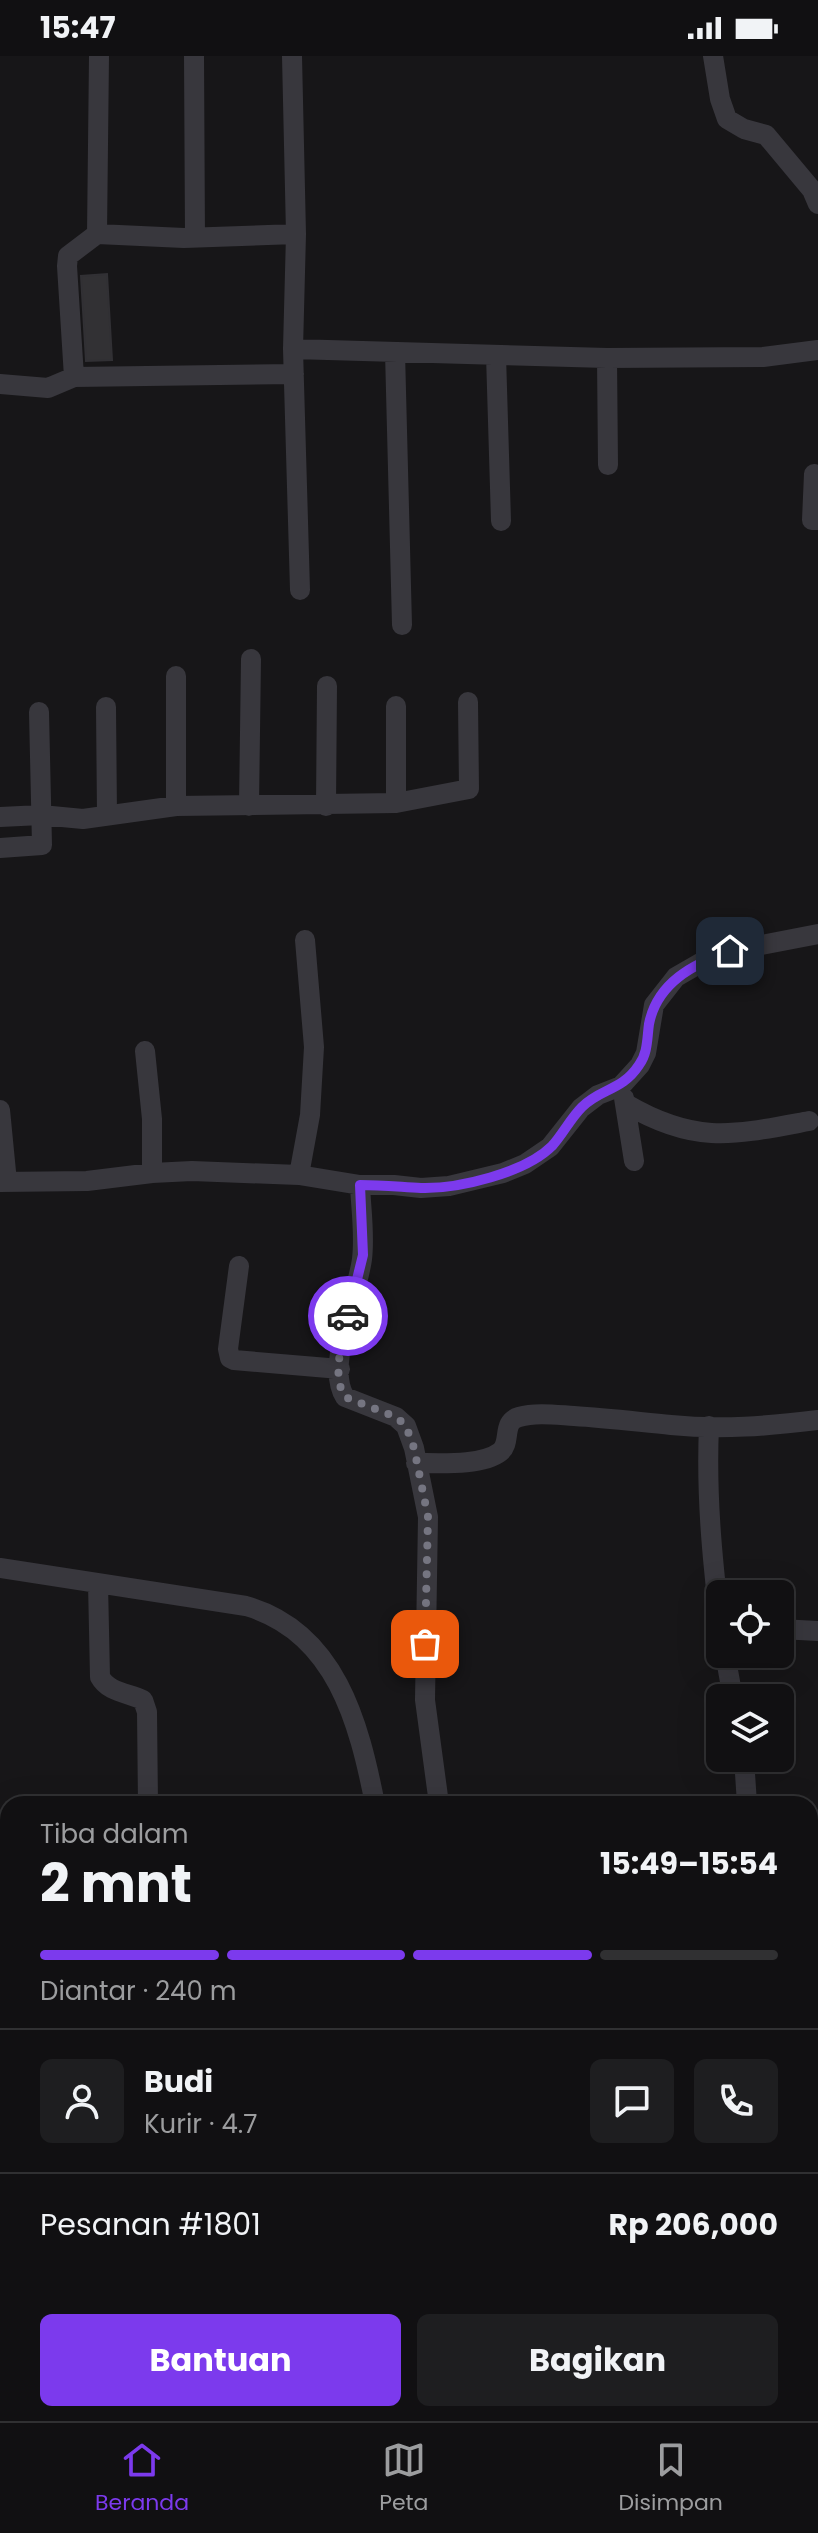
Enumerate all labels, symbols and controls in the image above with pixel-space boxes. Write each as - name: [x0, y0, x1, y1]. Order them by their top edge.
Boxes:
- text: 15:47: [40, 6, 116, 49]
- pin: [696, 917, 764, 985]
- icon: home: [708, 929, 752, 973]
- courier: [308, 1276, 388, 1356]
- icon: car: [326, 1294, 370, 1338]
- map controls: [706, 1580, 794, 1772]
- button: locate: [706, 1580, 794, 1668]
- pin: [391, 1610, 459, 1678]
- icon: bag: [403, 1622, 447, 1666]
- button: layers: [706, 1684, 794, 1772]
- text: Tiba dalam: [40, 1816, 188, 1852]
- text: 15:49–15:54: [600, 1842, 778, 1885]
- text: 2 mnt: [40, 1847, 192, 1920]
- text: Diantar · 240 m: [40, 1973, 236, 2009]
- button: person: [40, 2059, 124, 2143]
- button: chat: [590, 2059, 674, 2143]
- button: phone: [694, 2059, 778, 2143]
- text: Budi: [144, 2060, 213, 2103]
- text: Kurir · 4.7: [144, 2106, 257, 2142]
- text: Pesanan #1801: [40, 2203, 261, 2246]
- text: Rp 206,000: [609, 2203, 778, 2246]
- button: Bantuan: [40, 2314, 401, 2406]
- button: Bagikan: [417, 2314, 778, 2406]
- tab: Beranda: [95, 2438, 189, 2519]
- tab: Peta: [379, 2438, 428, 2519]
- tab: Disimpan: [619, 2438, 723, 2519]

